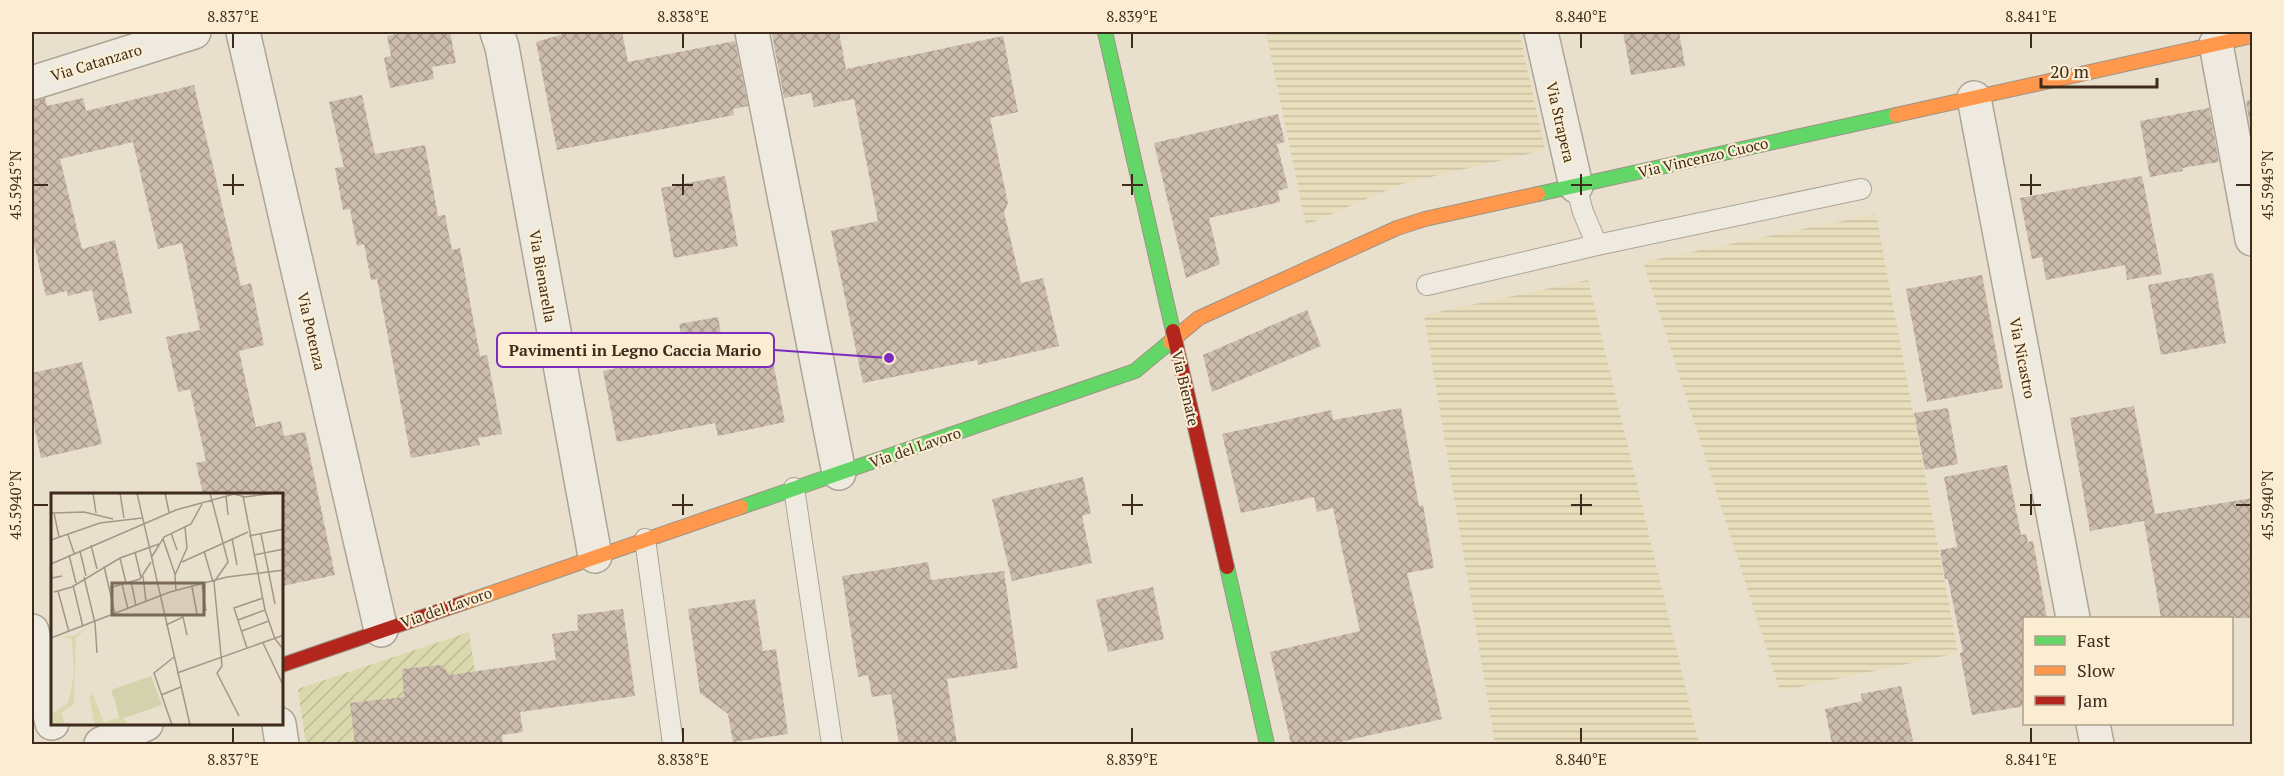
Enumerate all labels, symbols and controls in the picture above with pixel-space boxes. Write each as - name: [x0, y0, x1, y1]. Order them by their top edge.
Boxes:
- text: 8.837°E: [207, 6, 259, 26]
- text: 8.838°E: [657, 6, 709, 26]
- text: 8.839°E: [1106, 6, 1158, 26]
- text: 8.840°E: [1555, 6, 1607, 26]
- text: 8.841°E: [2005, 6, 2057, 26]
- street label: Via Catanzaro: [48, 39, 144, 85]
- scale bar: [2041, 51, 2156, 89]
- text: 20 m: [2050, 59, 2090, 83]
- street label: Via Strapera: [1542, 80, 1580, 165]
- street label: Via Vincenzo Cuoco: [1636, 132, 1770, 182]
- text: 45.5945°N: [5, 150, 25, 220]
- text: 45.5945°N: [2257, 150, 2277, 220]
- street label: Via Bienarella: [525, 228, 561, 324]
- street label: Via Potenza: [293, 290, 331, 372]
- street label: Via Nicastro: [2005, 316, 2041, 400]
- callout: Pavimenti in Legno Caccia Mario: [497, 333, 774, 367]
- text: Pavimenti in Legno Caccia Mario: [509, 339, 762, 361]
- street label: Via Bienate: [1168, 348, 1204, 428]
- street label: Via del Lavoro: [867, 422, 963, 472]
- text: 45.5940°N: [5, 470, 25, 540]
- text: 45.5940°N: [2257, 470, 2277, 540]
- inset map: [51, 493, 284, 725]
- street label: Via del Lavoro: [398, 582, 494, 632]
- legend: [2023, 617, 2233, 725]
- text: Fast: [2077, 628, 2111, 652]
- text: Slow: [2077, 658, 2116, 682]
- text: Jam: [2077, 688, 2108, 712]
- text: 8.837°E: [207, 749, 259, 769]
- text: 8.838°E: [657, 749, 709, 769]
- text: 8.839°E: [1106, 749, 1158, 769]
- text: 8.840°E: [1555, 749, 1607, 769]
- text: 8.841°E: [2005, 749, 2057, 769]

